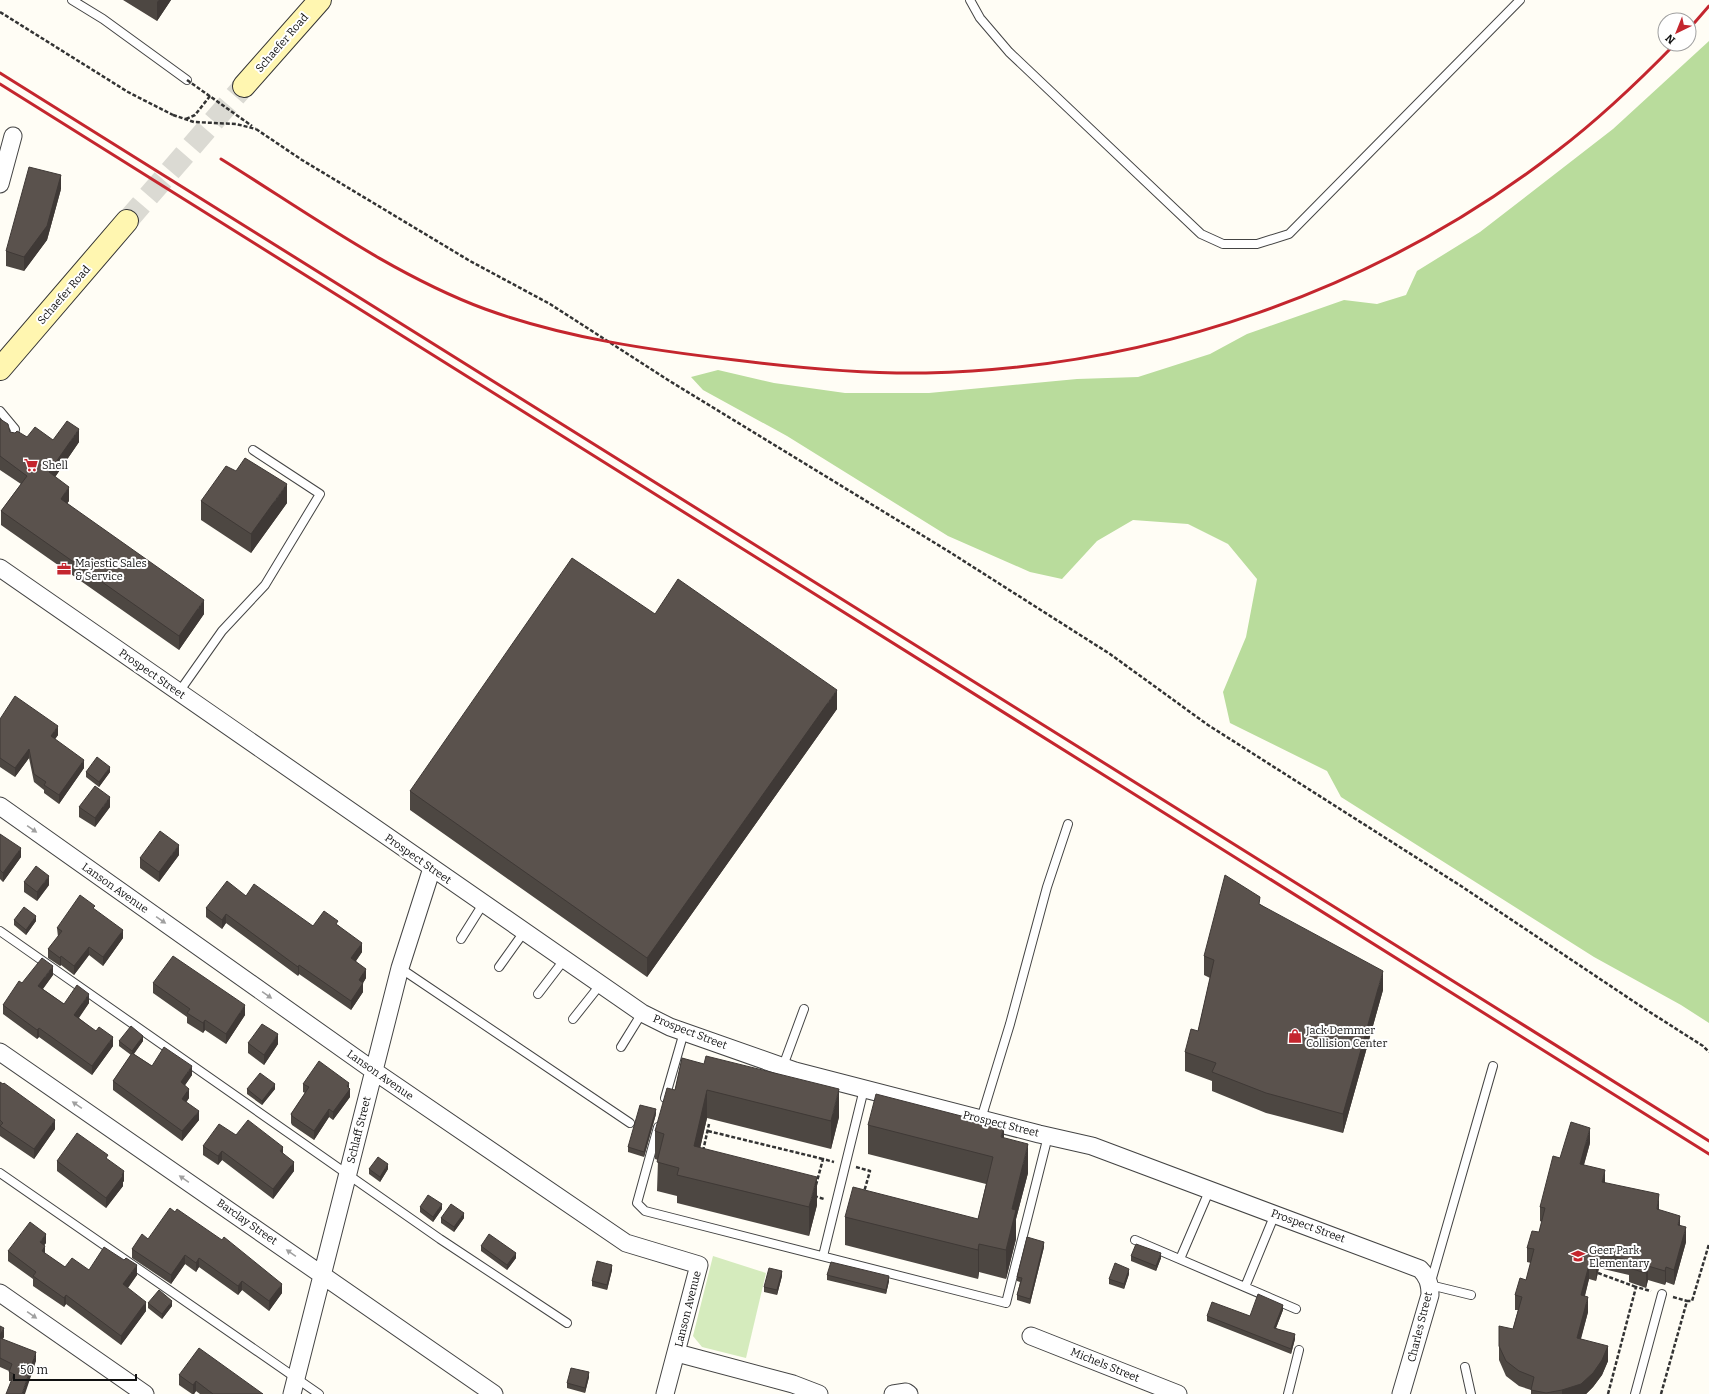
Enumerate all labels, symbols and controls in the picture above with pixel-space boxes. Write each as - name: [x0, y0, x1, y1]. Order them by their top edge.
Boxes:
- street label: Schaefer Road: [253, 11, 311, 75]
- north arrow: [1657, 12, 1697, 52]
- text: N: [1663, 31, 1678, 47]
- street label: Schaefer Road: [35, 263, 93, 327]
- supermarket icon: Shell: [23, 457, 39, 473]
- place label: Shell: [42, 459, 68, 472]
- place label: Majestic Sales & Service: [75, 557, 147, 583]
- office icon: Majestic Sales & Service: [56, 561, 72, 577]
- street label: Prospect Street: [116, 646, 188, 702]
- one-way arrow: [27, 825, 37, 833]
- street label: Prospect Street: [382, 831, 454, 887]
- street label: Lanson Avenue: [79, 860, 151, 916]
- one-way arrow: [156, 916, 166, 924]
- one-way arrow: [262, 991, 272, 999]
- street label: Prospect Street: [651, 1012, 729, 1052]
- place label: Jack Demmer Collision Center: [1305, 1024, 1387, 1050]
- shop icon: Jack Demmer Collision Center: [1287, 1028, 1303, 1044]
- street label: Lanson Avenue: [344, 1047, 416, 1103]
- street label: Schlaff Street: [344, 1095, 374, 1165]
- one-way arrow: [72, 1101, 82, 1109]
- street label: Prospect Street: [962, 1108, 1040, 1140]
- one-way arrow: [179, 1175, 189, 1183]
- street label: Barclay Street: [214, 1196, 280, 1248]
- street label: Prospect Street: [1269, 1207, 1347, 1245]
- place label: Geer Park Elementary: [1589, 1244, 1649, 1270]
- school or university icon: Geer Park Elementary: [1570, 1248, 1586, 1264]
- one-way arrow: [286, 1249, 296, 1257]
- street label: Lanson Avenue: [672, 1269, 704, 1349]
- street label: Charles Street: [1405, 1290, 1435, 1364]
- one-way arrow: [27, 1311, 37, 1319]
- street label: Michels Street: [1069, 1345, 1141, 1385]
- scale bar: [14, 1356, 136, 1382]
- text: 50 m: [20, 1363, 49, 1377]

